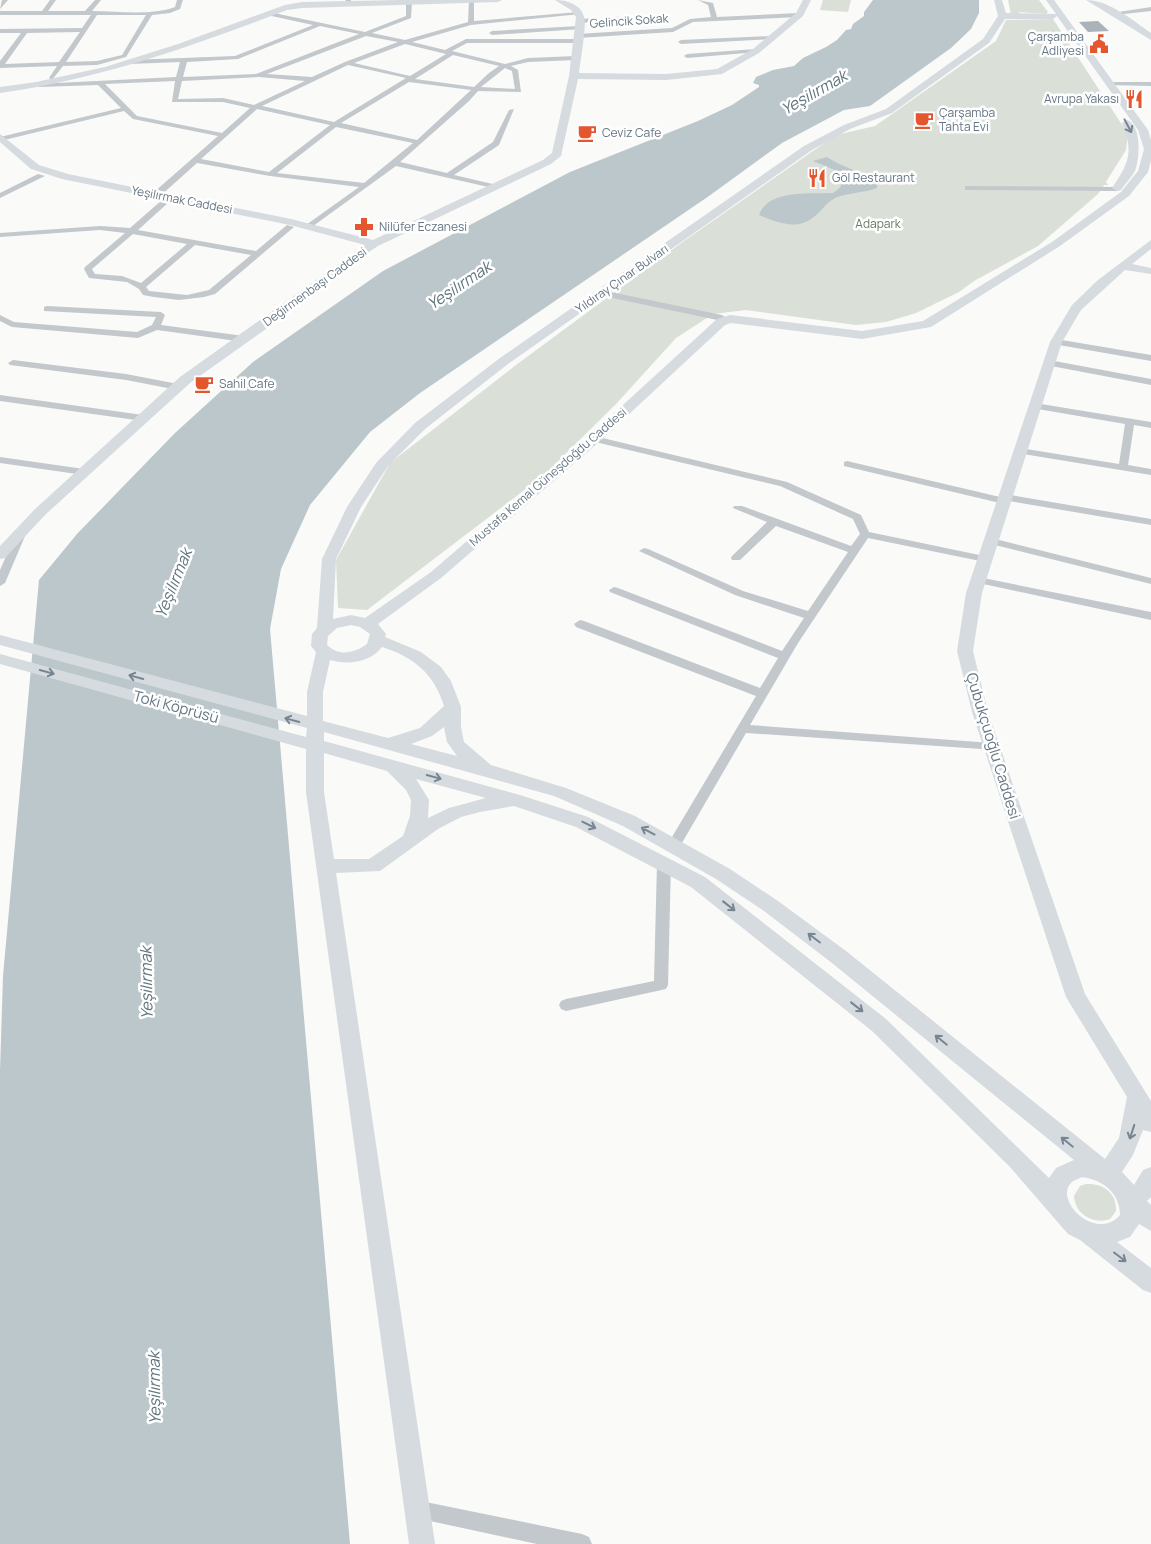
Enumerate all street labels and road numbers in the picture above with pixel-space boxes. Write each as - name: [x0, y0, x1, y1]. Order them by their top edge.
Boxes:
- street label: Gelincik Sokak: [589, 9, 670, 32]
- street label: Yeşilırmak Caddesi: [130, 181, 234, 218]
- street label: Yıldıray Çınar Bulvarı: [572, 240, 672, 317]
- street label: Değirmenbaşı Caddesi: [259, 243, 370, 330]
- street label: Mustafa Kemal Güneşdoğdu Caddesi: [465, 404, 630, 550]
- street label: Çubukçuoğlu Caddesi: [961, 670, 1026, 822]
- street label: Toki Köprüsü: [131, 685, 221, 728]

